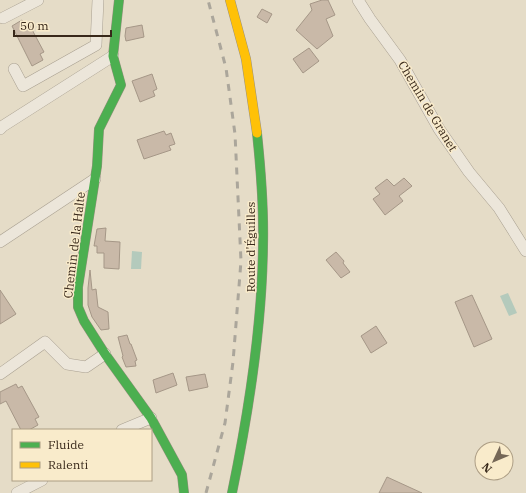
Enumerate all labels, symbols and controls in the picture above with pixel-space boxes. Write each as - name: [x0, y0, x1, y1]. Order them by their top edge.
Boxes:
- scale bar: [14, 12, 111, 38]
- text: 50 m: [20, 18, 49, 33]
- street label: Chemin de Granet: [395, 58, 461, 154]
- street label: Chemin de la Halte: [60, 191, 88, 299]
- street label: Route d'Éguilles: [243, 202, 258, 292]
- legend: [12, 429, 152, 481]
- text: Fluide: [48, 437, 84, 452]
- north arrow: [474, 441, 514, 481]
- text: Ralenti: [48, 457, 89, 472]
- text: N: [479, 460, 495, 476]

